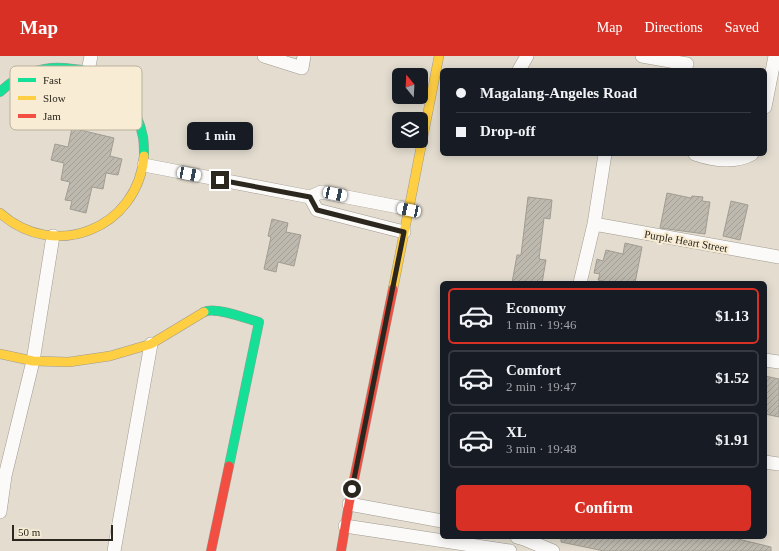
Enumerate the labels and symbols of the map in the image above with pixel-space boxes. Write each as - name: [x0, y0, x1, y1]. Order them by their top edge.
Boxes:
- legend: [10, 66, 142, 130]
- north arrow: [392, 68, 428, 104]
- text: Fast: [43, 74, 61, 86]
- text: Slow: [43, 92, 66, 104]
- text: Jam: [43, 110, 61, 122]
- callout: 1 min: [187, 122, 253, 150]
- car: [176, 166, 202, 182]
- route end: [211, 171, 229, 189]
- car: [322, 186, 348, 202]
- car: [396, 202, 422, 218]
- street label: Purple Heart Street: [643, 228, 729, 254]
- route start: [343, 480, 361, 498]
- scale bar: [12, 523, 113, 542]

